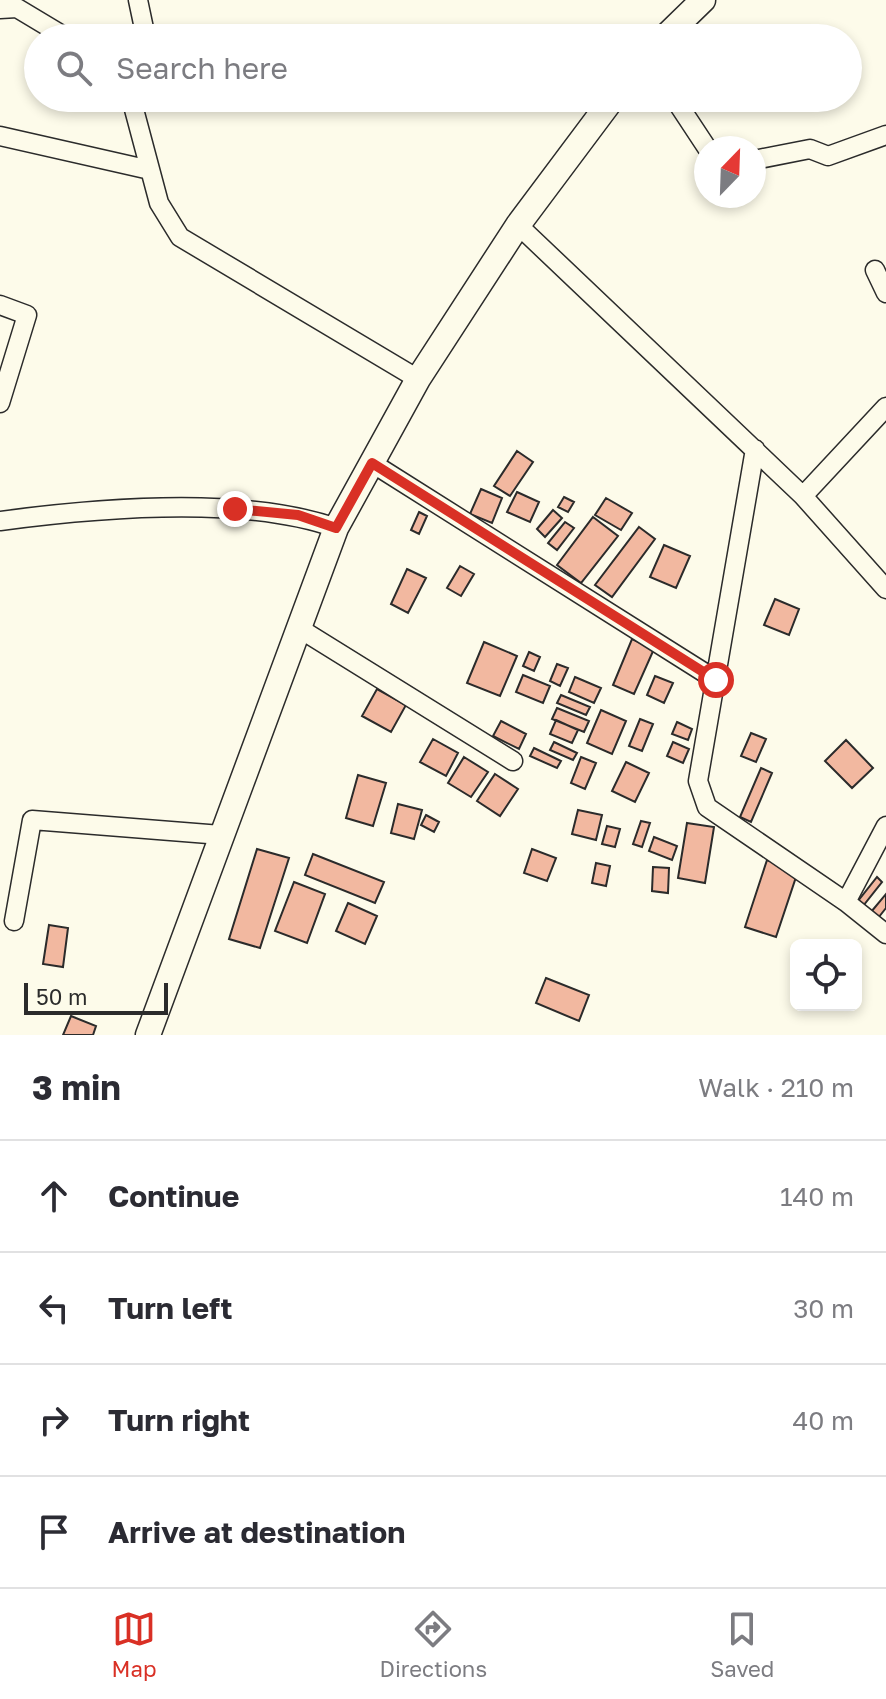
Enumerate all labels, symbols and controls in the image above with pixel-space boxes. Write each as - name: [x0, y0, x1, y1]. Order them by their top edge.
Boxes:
- search box: [24, 24, 862, 112]
- icon: search: [52, 46, 96, 90]
- text: Search here: [116, 50, 288, 86]
- north arrow: [694, 136, 766, 208]
- route end: [217, 491, 253, 527]
- route start: [698, 662, 734, 698]
- map controls: [790, 939, 862, 1011]
- button: locate: [790, 939, 862, 1011]
- scale bar: [24, 979, 168, 1015]
- text: 50 m: [36, 983, 87, 1010]
- text: 3 min: [32, 1067, 121, 1107]
- text: Walk · 210 m: [698, 1072, 854, 1103]
- icon: ahead: [32, 1174, 76, 1218]
- text: Continue: [108, 1178, 239, 1214]
- text: 140 m: [780, 1181, 854, 1212]
- icon: left: [32, 1286, 76, 1330]
- text: Turn left: [108, 1290, 233, 1326]
- text: 30 m: [793, 1293, 854, 1324]
- icon: right: [32, 1398, 76, 1442]
- text: Turn right: [108, 1402, 250, 1438]
- text: 40 m: [793, 1405, 854, 1436]
- icon: arrive: [32, 1510, 76, 1554]
- text: Arrive at destination: [108, 1514, 405, 1550]
- tab: Map: [112, 1607, 156, 1682]
- tab: Directions: [380, 1607, 487, 1682]
- tab: Saved: [710, 1607, 774, 1682]

